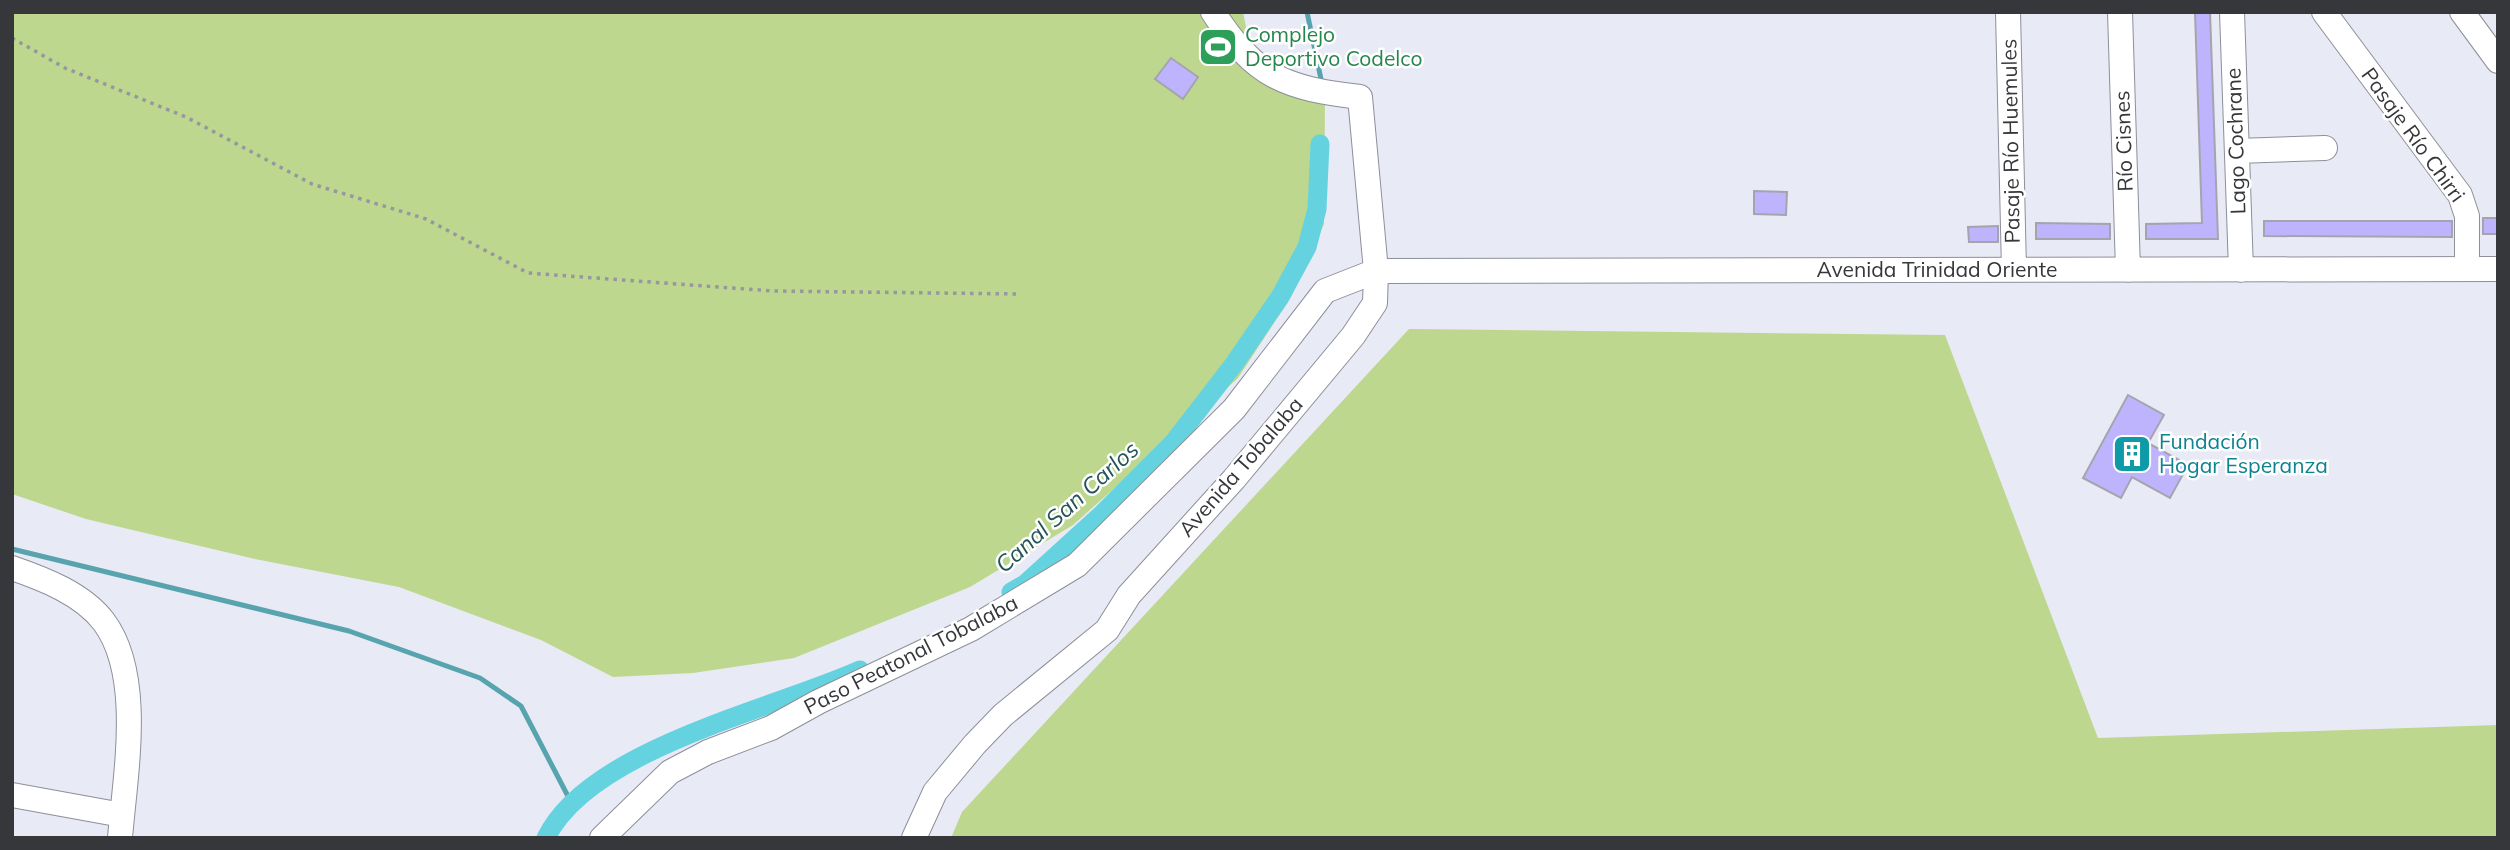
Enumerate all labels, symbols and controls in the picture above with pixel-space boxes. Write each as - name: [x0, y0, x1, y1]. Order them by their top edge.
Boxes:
- place label: Complejo Deportivo Codelco: [1245, 21, 1423, 71]
- sports icon: Complejo Deportivo Codelco: [1197, 26, 1239, 68]
- street label: Pasaje Río Huemules: [1995, 38, 2025, 244]
- street label: Pasaje Río Chirri: [2356, 62, 2471, 207]
- street label: Lago Cochrane: [2219, 67, 2251, 215]
- street label: Río Cisnes: [2108, 90, 2138, 192]
- street label: Avenida Trinidad Oriente: [1817, 256, 2057, 282]
- street label: Avenida Tobalaba: [1173, 391, 1308, 541]
- place label: Fundación Hogar Esperanza: [2159, 428, 2328, 478]
- building icon: Fundación Hogar Esperanza: [2111, 433, 2153, 475]
- water label: Canal San Carlos: [989, 435, 1144, 579]
- street label: Paso Peatonal Tobalaba: [799, 589, 1022, 719]

